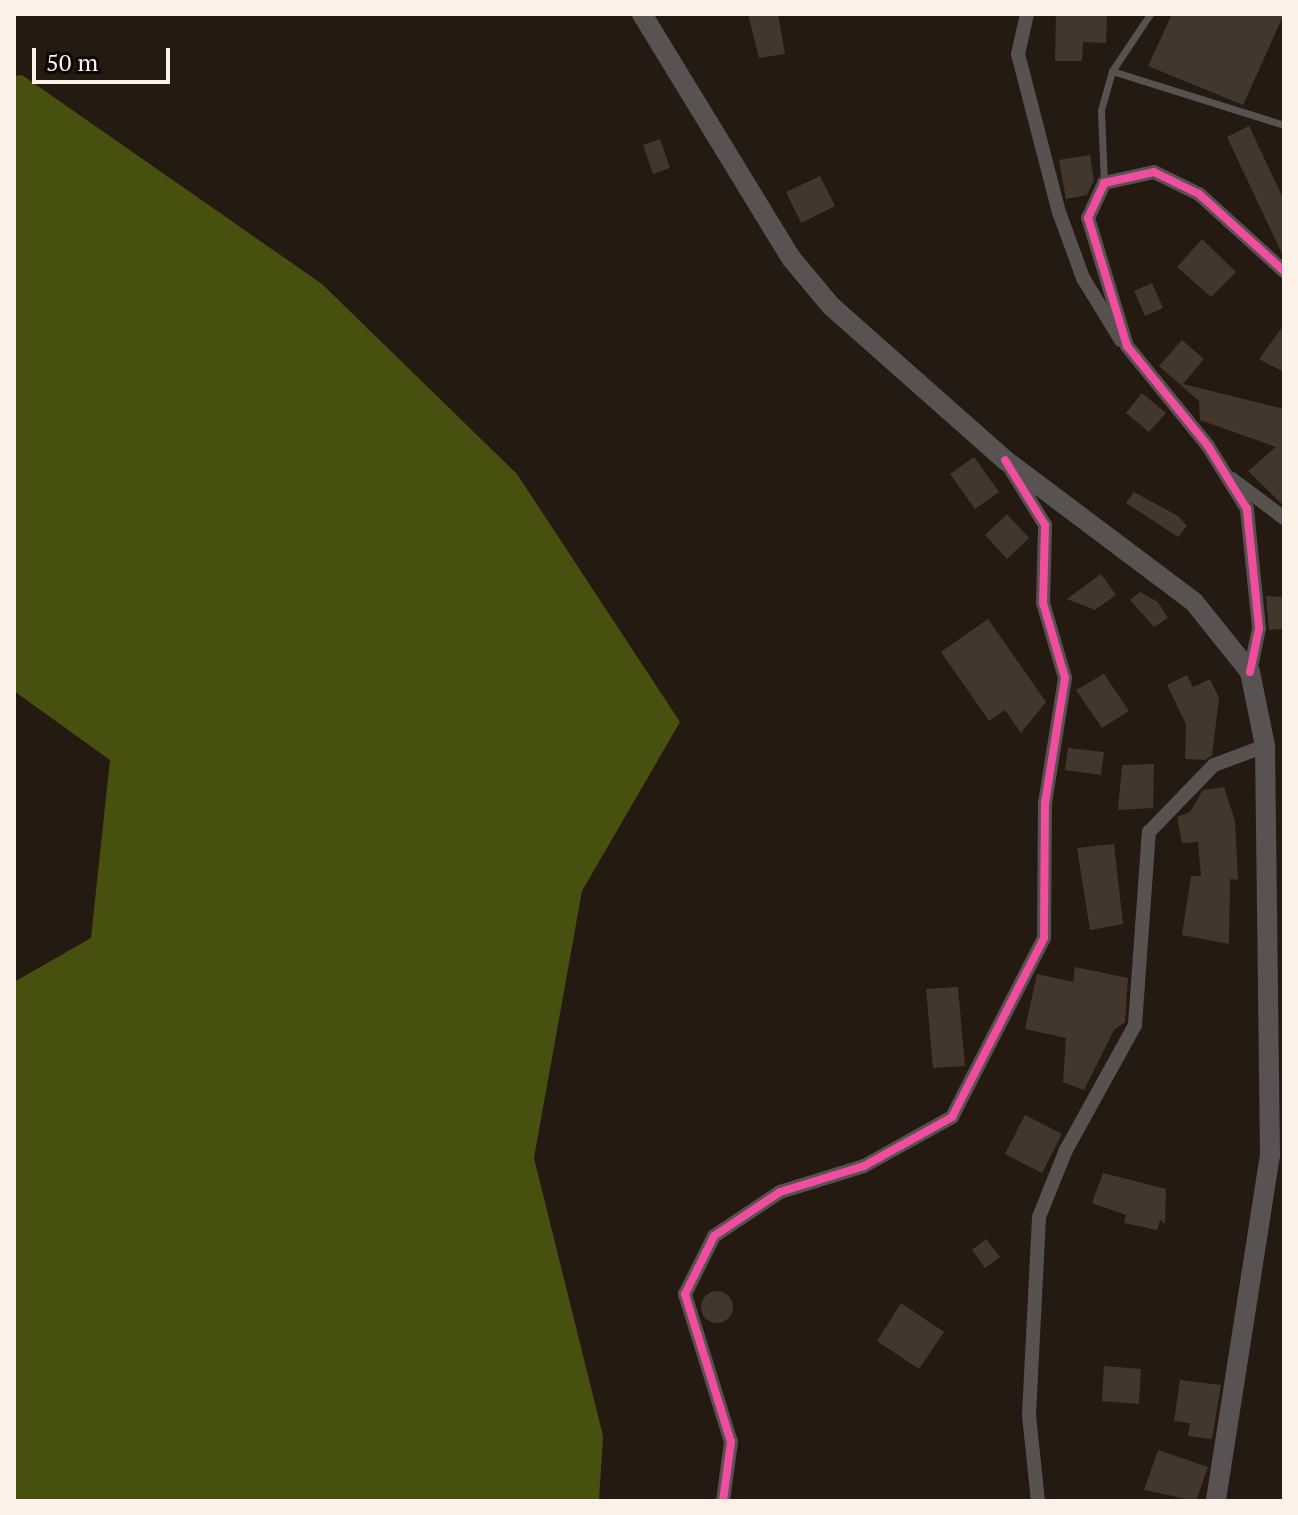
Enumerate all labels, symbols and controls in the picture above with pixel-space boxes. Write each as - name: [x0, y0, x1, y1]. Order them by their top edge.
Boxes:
- scale bar: [36, 32, 174, 82]
- text: 50 m: [46, 46, 98, 78]

